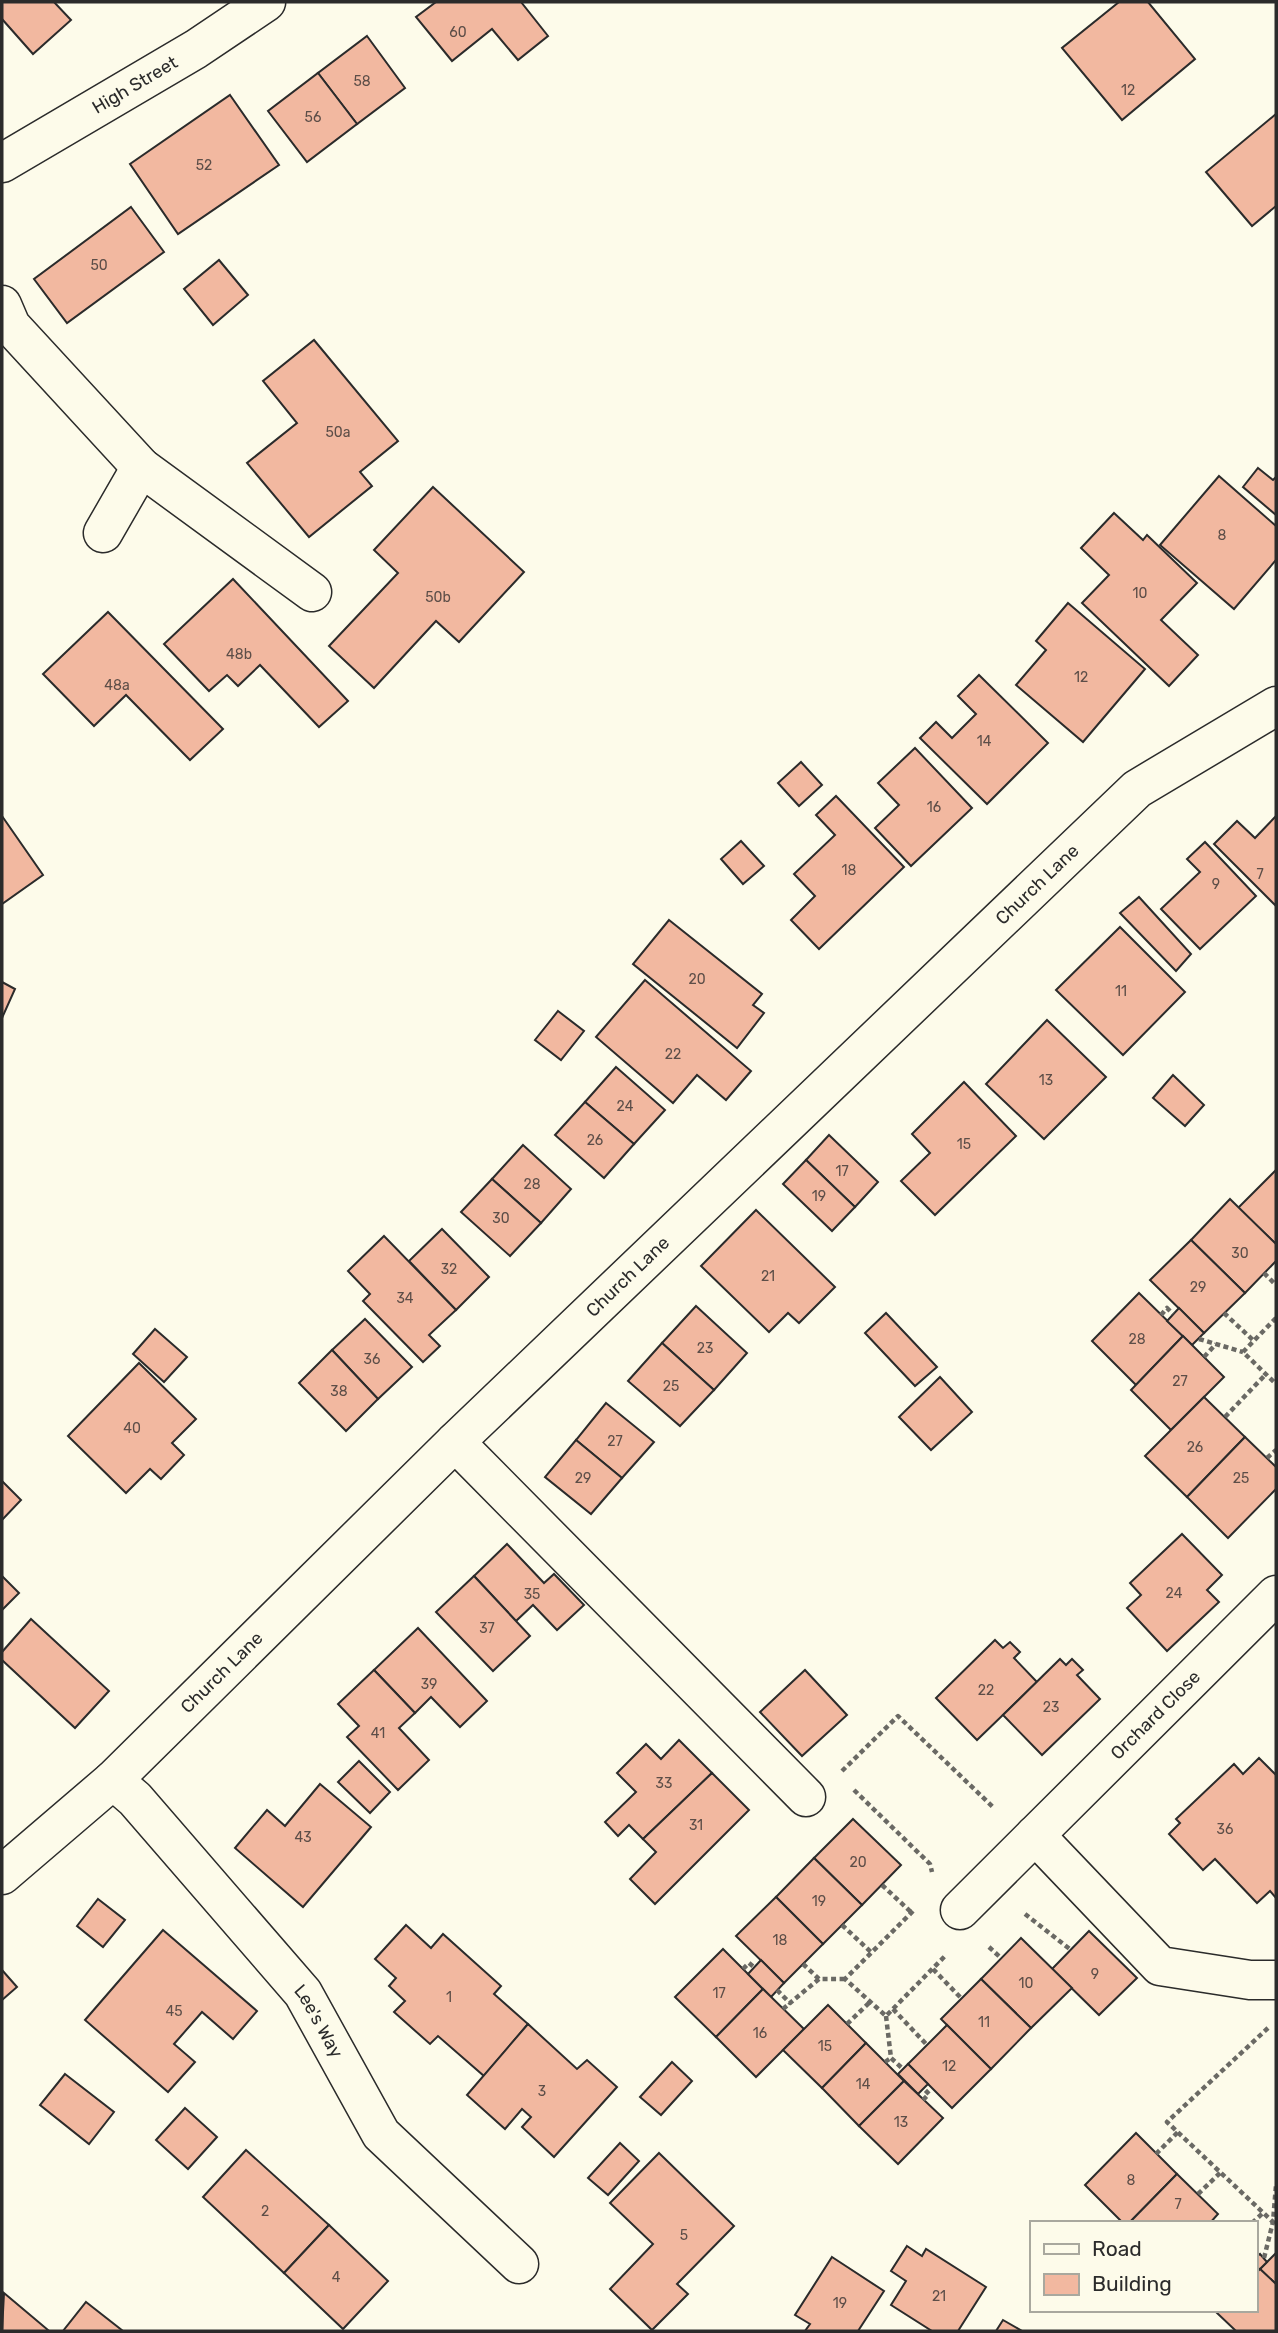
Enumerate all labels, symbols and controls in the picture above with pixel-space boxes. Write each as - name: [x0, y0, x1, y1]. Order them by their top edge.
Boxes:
- house number: 60: [449, 24, 467, 41]
- street label: High Street: [88, 51, 181, 119]
- house number: 58: [353, 73, 371, 90]
- house number: 12: [1121, 82, 1135, 99]
- house number: 56: [305, 109, 321, 126]
- house number: 52: [196, 157, 212, 174]
- house number: 50: [90, 257, 108, 274]
- house number: 50a: [326, 424, 350, 441]
- house number: 8: [1218, 527, 1227, 544]
- house number: 10: [1133, 585, 1148, 602]
- house number: 50b: [425, 589, 451, 606]
- house number: 48b: [226, 646, 252, 663]
- house number: 12: [1074, 669, 1088, 686]
- house number: 48a: [104, 677, 130, 694]
- house number: 14: [977, 733, 992, 750]
- house number: 16: [927, 799, 941, 816]
- street label: Church Lane: [991, 840, 1083, 929]
- house number: 18: [842, 862, 857, 879]
- house number: 7: [1256, 866, 1264, 883]
- house number: 9: [1212, 876, 1220, 893]
- house number: 20: [688, 971, 706, 988]
- house number: 11: [1115, 983, 1127, 1000]
- house number: 22: [665, 1046, 681, 1063]
- house number: 13: [1039, 1072, 1053, 1089]
- house number: 24: [617, 1098, 634, 1115]
- house number: 26: [587, 1132, 603, 1149]
- house number: 15: [957, 1136, 971, 1153]
- house number: 17: [835, 1163, 849, 1180]
- house number: 28: [523, 1176, 541, 1193]
- house number: 19: [812, 1188, 826, 1205]
- house number: 30: [492, 1210, 510, 1227]
- street label: Church Lane: [581, 1232, 674, 1322]
- house number: 30: [1231, 1245, 1249, 1262]
- house number: 32: [441, 1261, 457, 1278]
- house number: 21: [761, 1268, 775, 1285]
- house number: 29: [1190, 1279, 1206, 1296]
- house number: 34: [396, 1290, 414, 1307]
- house number: 28: [1128, 1331, 1146, 1348]
- house number: 23: [697, 1340, 713, 1357]
- house number: 36: [364, 1351, 380, 1368]
- house number: 27: [1172, 1373, 1188, 1390]
- house number: 25: [663, 1378, 679, 1395]
- house number: 38: [330, 1383, 348, 1400]
- house number: 40: [123, 1420, 141, 1437]
- house number: 27: [607, 1433, 623, 1450]
- house number: 26: [1187, 1439, 1203, 1456]
- house number: 29: [575, 1470, 591, 1487]
- house number: 25: [1233, 1470, 1249, 1487]
- house number: 24: [1166, 1585, 1183, 1602]
- house number: 35: [524, 1586, 540, 1603]
- house number: 37: [479, 1620, 495, 1637]
- street label: Church Lane: [176, 1627, 267, 1718]
- street label: Orchard Close: [1106, 1666, 1205, 1764]
- house number: 39: [421, 1676, 437, 1693]
- house number: 22: [978, 1682, 994, 1699]
- house number: 23: [1043, 1699, 1059, 1716]
- house number: 41: [371, 1725, 385, 1742]
- house number: 33: [656, 1775, 672, 1792]
- house number: 31: [689, 1817, 703, 1834]
- house number: 36: [1217, 1821, 1233, 1838]
- house number: 43: [294, 1829, 312, 1846]
- house number: 20: [849, 1854, 867, 1871]
- house number: 19: [812, 1893, 826, 1910]
- house number: 18: [773, 1932, 788, 1949]
- house number: 9: [1091, 1966, 1099, 1983]
- house number: 10: [1019, 1975, 1034, 1992]
- street label: Lee's Way: [290, 1980, 348, 2062]
- house number: 17: [712, 1985, 726, 2002]
- house number: 1: [446, 1989, 452, 2006]
- house number: 45: [165, 2003, 183, 2020]
- house number: 11: [978, 2014, 990, 2031]
- house number: 16: [753, 2025, 767, 2042]
- house number: 15: [818, 2038, 832, 2055]
- house number: 12: [942, 2058, 956, 2075]
- house number: 14: [856, 2076, 871, 2093]
- house number: 3: [538, 2083, 546, 2100]
- house number: 13: [894, 2114, 908, 2131]
- house number: 8: [1127, 2172, 1136, 2189]
- house number: 7: [1174, 2196, 1182, 2213]
- house number: 2: [261, 2203, 269, 2220]
- legend: [1030, 2221, 1257, 2312]
- house number: 5: [680, 2227, 688, 2244]
- text: Road: [1092, 2236, 1142, 2261]
- house number: 4: [332, 2269, 341, 2286]
- text: Building: [1092, 2271, 1172, 2296]
- house number: 21: [932, 2288, 946, 2305]
- house number: 19: [833, 2295, 847, 2312]

